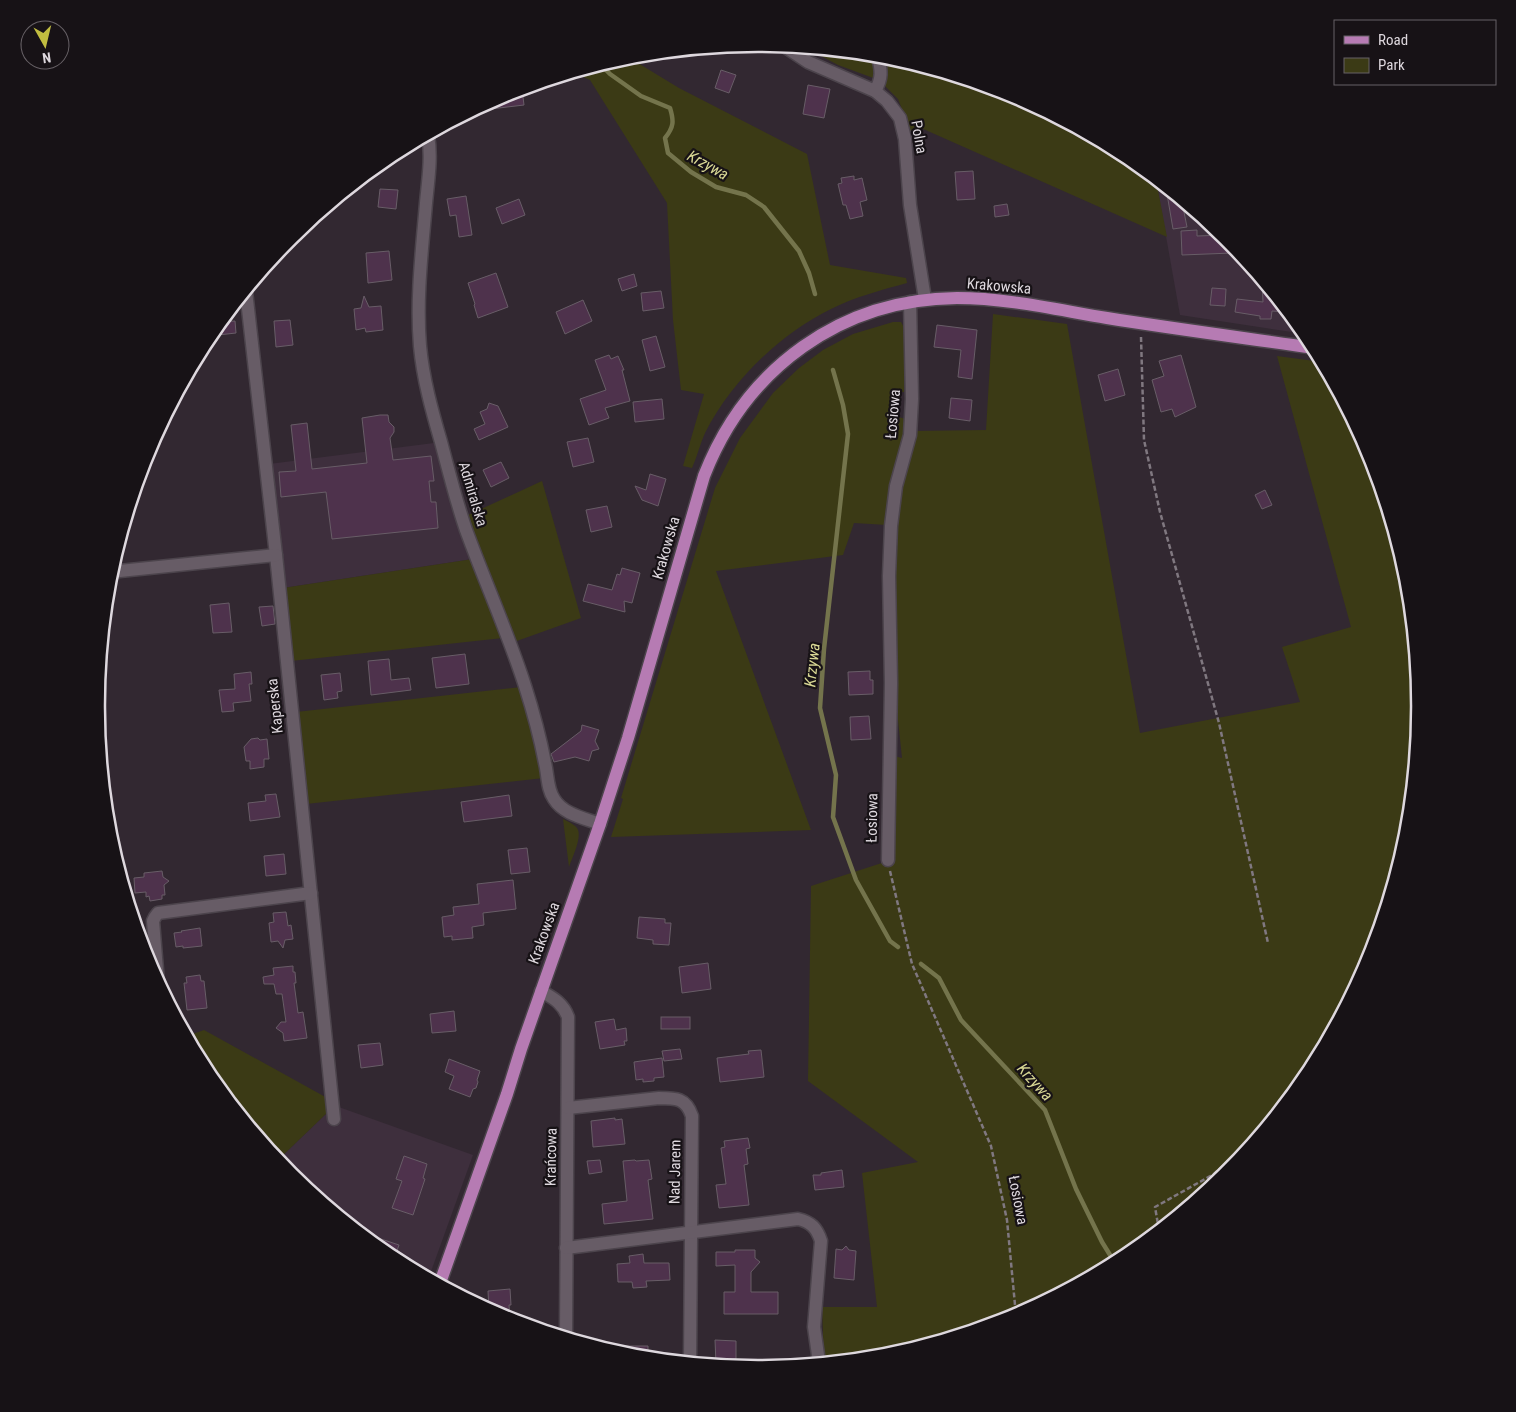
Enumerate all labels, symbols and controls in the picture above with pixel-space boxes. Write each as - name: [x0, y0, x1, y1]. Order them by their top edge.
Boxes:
- north arrow: [20, 20, 70, 70]
- legend: [1334, 20, 1496, 85]
- text: Road: [1378, 31, 1408, 49]
- text: N: [41, 49, 52, 66]
- text: Park: [1378, 56, 1405, 74]
- street label: Polna: [907, 119, 931, 155]
- water label: Krzywa: [684, 146, 732, 184]
- street label: Krakowska: [966, 274, 1032, 298]
- street label: Łosiowa: [882, 389, 904, 439]
- street label: Admiralska: [455, 460, 491, 528]
- street label: Krakowska: [648, 515, 684, 581]
- water label: Krzywa: [800, 642, 824, 688]
- street label: Kaperska: [263, 678, 287, 734]
- street label: Łosiowa: [863, 793, 881, 843]
- street label: Krakowska: [525, 900, 563, 966]
- water label: Krzywa: [1013, 1059, 1057, 1105]
- street label: Krańcowa: [541, 1128, 561, 1186]
- street label: Nad Jarem: [665, 1140, 685, 1204]
- street label: Łosiowa: [1004, 1174, 1032, 1226]

